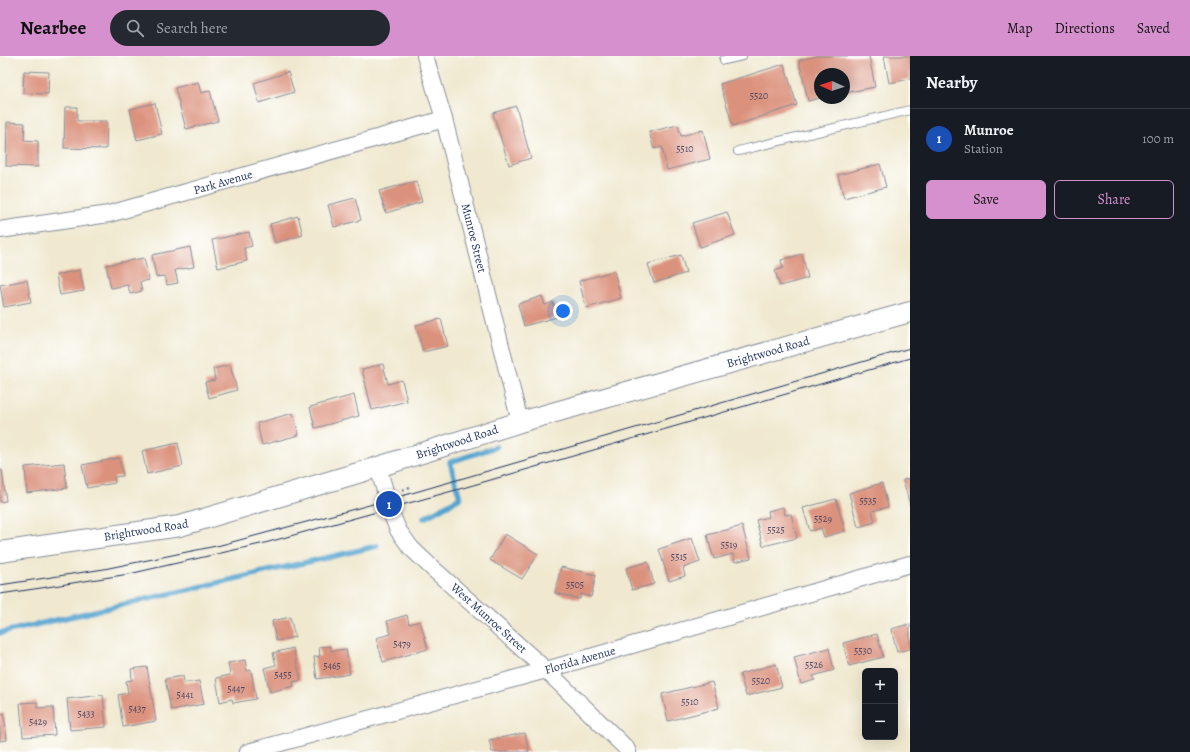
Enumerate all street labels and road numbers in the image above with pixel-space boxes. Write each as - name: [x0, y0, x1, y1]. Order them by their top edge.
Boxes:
- street label: Park Avenue: [192, 166, 254, 198]
- street label: Munroe Street: [458, 202, 490, 274]
- street label: Brightwood Road: [725, 332, 812, 371]
- street label: Brightwood Road: [414, 421, 501, 463]
- street label: Brightwood Road: [103, 515, 190, 545]
- street label: West Munroe Street: [447, 579, 531, 657]
- street label: Florida Avenue: [543, 642, 617, 678]

